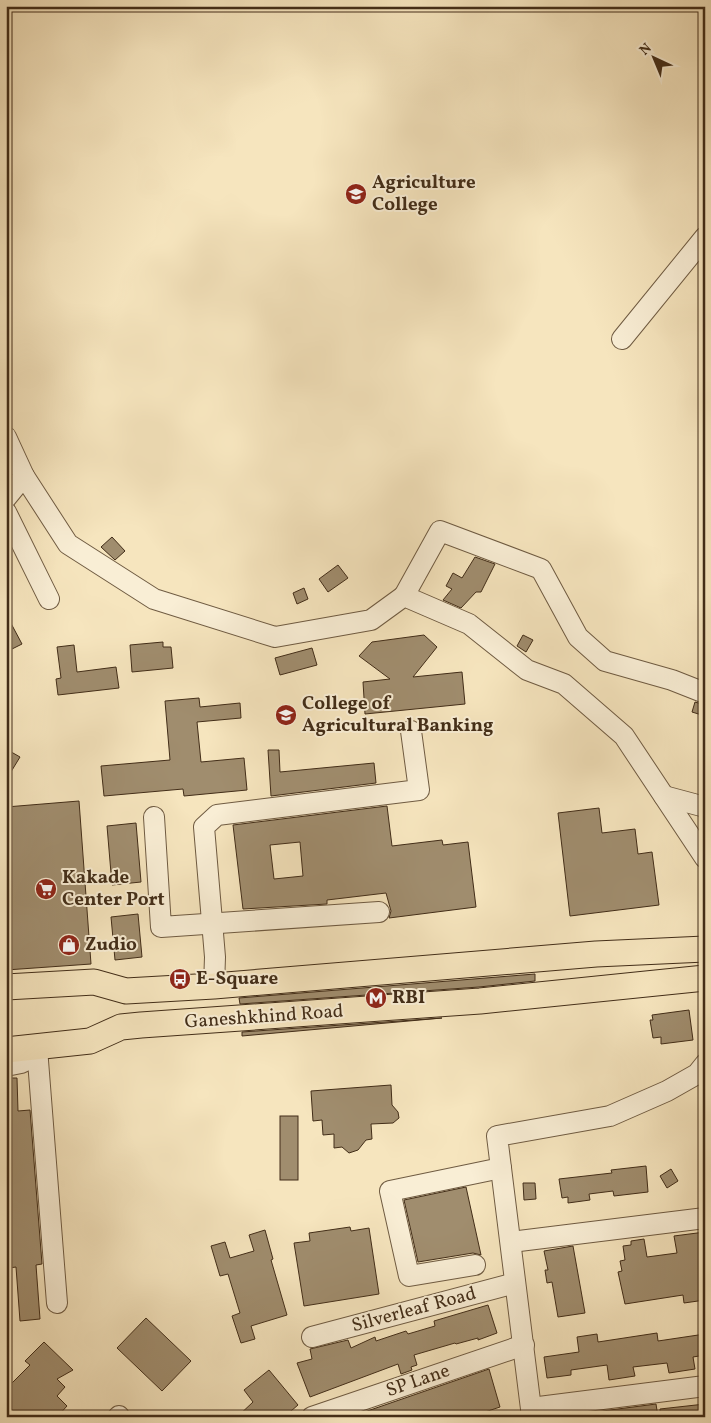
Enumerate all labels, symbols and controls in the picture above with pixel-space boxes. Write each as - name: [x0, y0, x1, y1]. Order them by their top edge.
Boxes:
- north arrow: [628, 32, 678, 82]
- text: N: [636, 39, 656, 60]
- place label: Agriculture College: [372, 170, 476, 218]
- school or university icon: Agriculture College: [344, 182, 368, 206]
- place label: College of Agricultural Banking: [302, 691, 493, 739]
- school or university icon: College of Agricultural Banking: [274, 703, 298, 727]
- place label: Kakade Center Port: [62, 865, 165, 913]
- supermarket icon: Kakade Center Port: [34, 877, 58, 901]
- place label: Zudio: [85, 932, 137, 958]
- shop icon: Zudio: [57, 933, 81, 957]
- place label: E-Square: [196, 966, 279, 992]
- bus stop icon: E-Square: [168, 967, 192, 991]
- place label: RBI: [392, 985, 425, 1011]
- metro station icon: RBI: [364, 986, 388, 1010]
- street label: Ganeshkhind Road: [184, 998, 344, 1036]
- street label: Silverleaf Road: [349, 1281, 479, 1339]
- street label: SP Lane: [383, 1358, 453, 1404]

